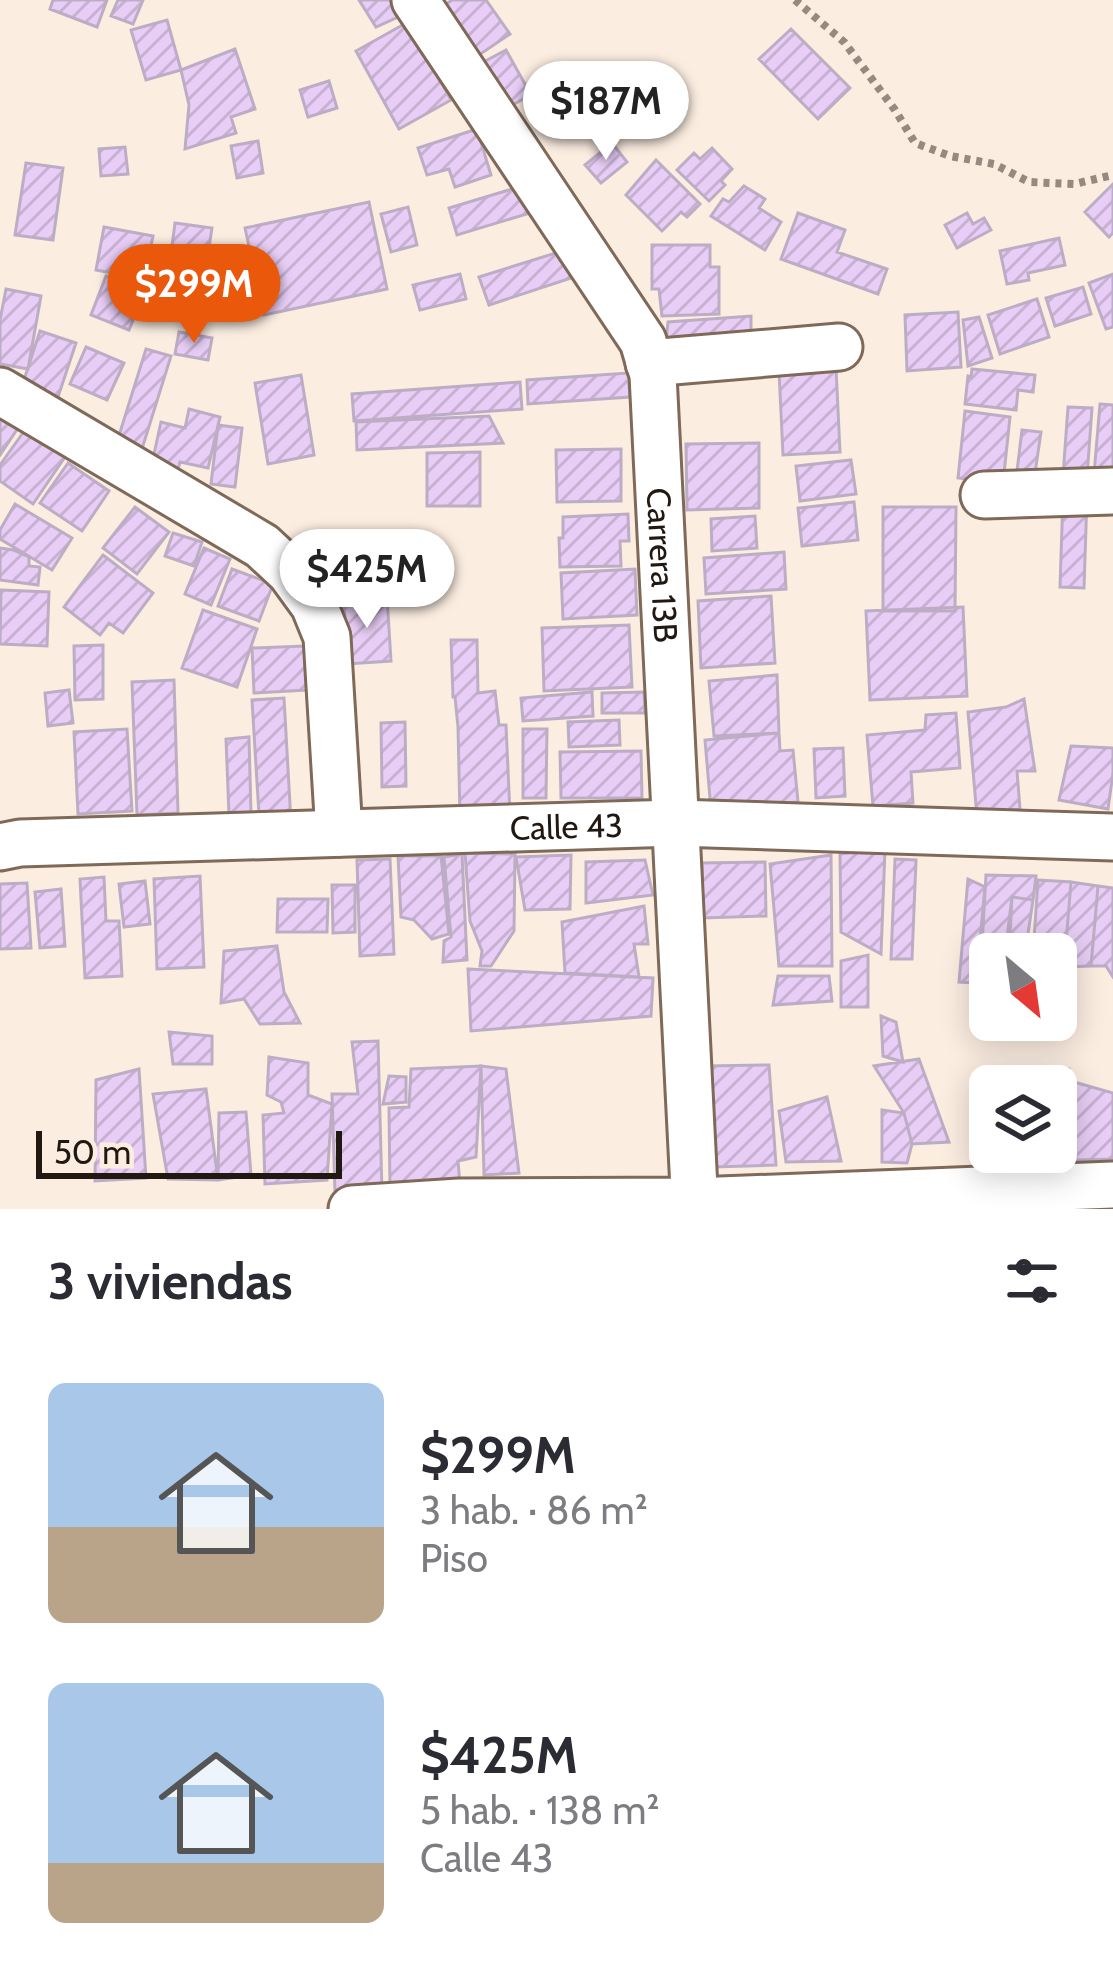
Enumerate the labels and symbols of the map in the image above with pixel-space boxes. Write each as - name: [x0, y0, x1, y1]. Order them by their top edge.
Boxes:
- pin: $187M: [522, 61, 690, 163]
- pin: $299M: [110, 244, 278, 346]
- street label: Carrera 13B: [639, 487, 686, 644]
- pin: $425M: [283, 529, 451, 631]
- street label: Calle 43: [509, 805, 623, 848]
- north arrow: [969, 933, 1077, 1041]
- scale bar: [36, 1125, 342, 1178]

